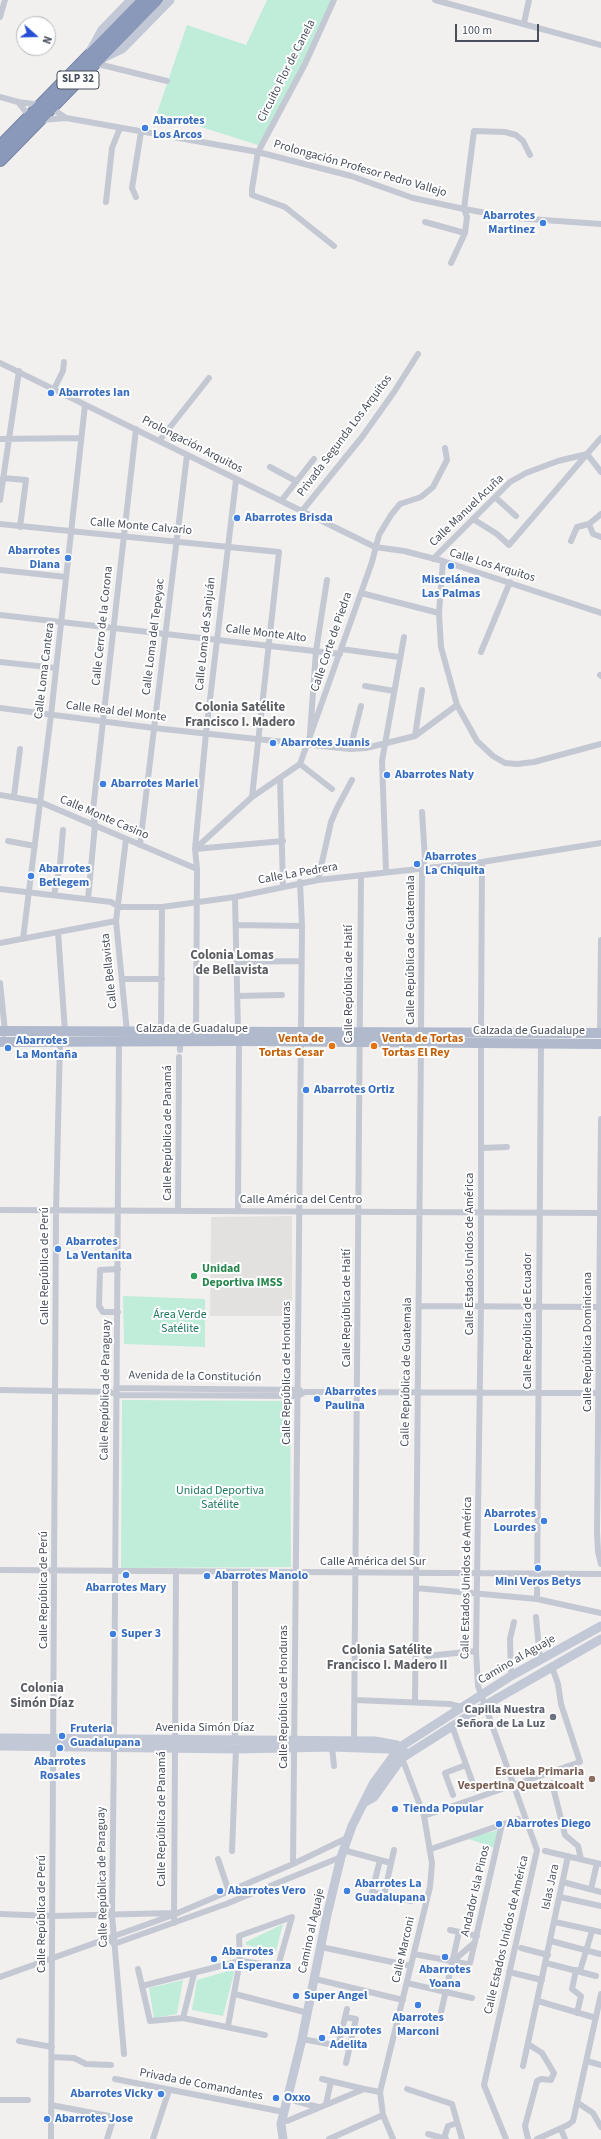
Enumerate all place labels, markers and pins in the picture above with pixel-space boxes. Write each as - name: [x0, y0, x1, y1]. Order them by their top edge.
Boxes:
- place label: Abarrotes Los Arcos: [153, 114, 205, 142]
- marker: Abarrotes Los Arcos: [140, 123, 150, 133]
- place label: Abarrotes Martinez: [483, 209, 535, 237]
- marker: Abarrotes Martinez: [538, 218, 548, 228]
- place label: Abarrotes Ian: [59, 386, 130, 400]
- marker: Abarrotes Ian: [46, 388, 56, 398]
- place label: Abarrotes Brisda: [245, 511, 333, 525]
- marker: Abarrotes Brisda: [232, 513, 242, 523]
- place label: Abarrotes Diana: [8, 544, 60, 572]
- marker: Abarrotes Diana: [63, 553, 73, 563]
- marker: Miscelánea Las Palmas: [446, 561, 456, 571]
- place label: Miscelánea Las Palmas: [422, 573, 480, 601]
- place label: Abarrotes Juanis: [281, 736, 370, 750]
- marker: Abarrotes Juanis: [268, 738, 278, 748]
- place label: Abarrotes Naty: [395, 768, 474, 782]
- marker: Abarrotes Naty: [382, 770, 392, 780]
- place label: Abarrotes Mariel: [111, 777, 198, 791]
- marker: Abarrotes Mariel: [98, 779, 108, 789]
- place label: Abarrotes La Chiquita: [425, 850, 485, 878]
- marker: Abarrotes La Chiquita: [412, 859, 422, 869]
- place label: Abarrotes Betlegem: [39, 862, 91, 890]
- marker: Abarrotes Betlegem: [26, 871, 36, 881]
- place label: Venta de Tortas Cesar: [259, 1032, 324, 1060]
- place label: Venta de Tortas Tortas El Rey: [382, 1032, 463, 1060]
- place label: Abarrotes La Montaña: [16, 1034, 77, 1062]
- marker: Venta de Tortas Cesar: [327, 1041, 337, 1051]
- marker: Venta de Tortas Tortas El Rey: [369, 1041, 379, 1051]
- marker: Abarrotes La Montaña: [3, 1043, 13, 1053]
- place label: Abarrotes Ortiz: [314, 1083, 394, 1097]
- marker: Abarrotes Ortiz: [301, 1085, 311, 1095]
- place label: Abarrotes La Ventanita: [66, 1235, 132, 1263]
- marker: Abarrotes La Ventanita: [53, 1244, 63, 1254]
- place label: Unidad Deportiva IMSS: [202, 1262, 283, 1290]
- marker: Unidad Deportiva IMSS: [189, 1271, 199, 1281]
- place label: Abarrotes Paulina: [325, 1385, 377, 1413]
- marker: Abarrotes Paulina: [312, 1394, 322, 1404]
- place label: Abarrotes Lourdes: [484, 1507, 536, 1535]
- marker: Abarrotes Lourdes: [539, 1516, 549, 1526]
- marker: Mini Veros Betys: [533, 1563, 543, 1573]
- place label: Abarrotes Manolo: [215, 1569, 308, 1583]
- marker: Abarrotes Mary: [121, 1570, 131, 1580]
- marker: Abarrotes Manolo: [202, 1571, 212, 1581]
- place label: Mini Veros Betys: [495, 1575, 581, 1589]
- place label: Abarrotes Mary: [86, 1581, 166, 1595]
- place label: Super 3: [121, 1627, 161, 1641]
- marker: Super 3: [108, 1629, 118, 1639]
- place label: Capilla Nuestra Señora de La Luz: [457, 1703, 545, 1731]
- marker: Capilla Nuestra Señora de La Luz: [548, 1712, 558, 1722]
- place label: Fruteria Guadalupana: [70, 1722, 140, 1750]
- marker: Fruteria Guadalupana: [57, 1731, 67, 1741]
- marker: Abarrotes Rosales: [55, 1743, 65, 1753]
- place label: Abarrotes Rosales: [34, 1755, 86, 1783]
- place label: Escuela Primaria Vespertina Quetzalcoalt: [458, 1765, 584, 1793]
- marker: Escuela Primaria Vespertina Quetzalcoalt: [587, 1774, 597, 1784]
- place label: Tienda Popular: [403, 1802, 483, 1816]
- marker: Tienda Popular: [390, 1804, 400, 1814]
- place label: Abarrotes Diego: [507, 1817, 591, 1831]
- marker: Abarrotes Diego: [494, 1819, 504, 1829]
- place label: Abarrotes La Guadalupana: [355, 1877, 425, 1905]
- place label: Abarrotes Vero: [228, 1884, 306, 1898]
- marker: Abarrotes Vero: [215, 1886, 225, 1896]
- marker: Abarrotes La Guadalupana: [342, 1886, 352, 1896]
- place label: Abarrotes La Esperanza: [222, 1945, 291, 1973]
- marker: Abarrotes Yoana: [440, 1952, 450, 1962]
- marker: Abarrotes La Esperanza: [209, 1954, 219, 1964]
- place label: Abarrotes Yoana: [419, 1963, 471, 1991]
- place label: Super Angel: [304, 1989, 367, 2003]
- marker: Super Angel: [291, 1991, 301, 2001]
- marker: Abarrotes Marconi: [413, 2000, 423, 2010]
- place label: Abarrotes Marconi: [392, 2011, 444, 2039]
- place label: Abarrotes Adelita: [330, 2024, 382, 2052]
- marker: Abarrotes Adelita: [317, 2033, 327, 2043]
- place label: Abarrotes Vicky: [71, 2087, 153, 2101]
- marker: Abarrotes Vicky: [156, 2089, 166, 2099]
- place label: Oxxo: [284, 2091, 311, 2105]
- marker: Oxxo: [271, 2093, 281, 2103]
- place label: Abarrotes Jose: [55, 2112, 133, 2126]
- marker: Abarrotes Jose: [42, 2114, 52, 2124]

